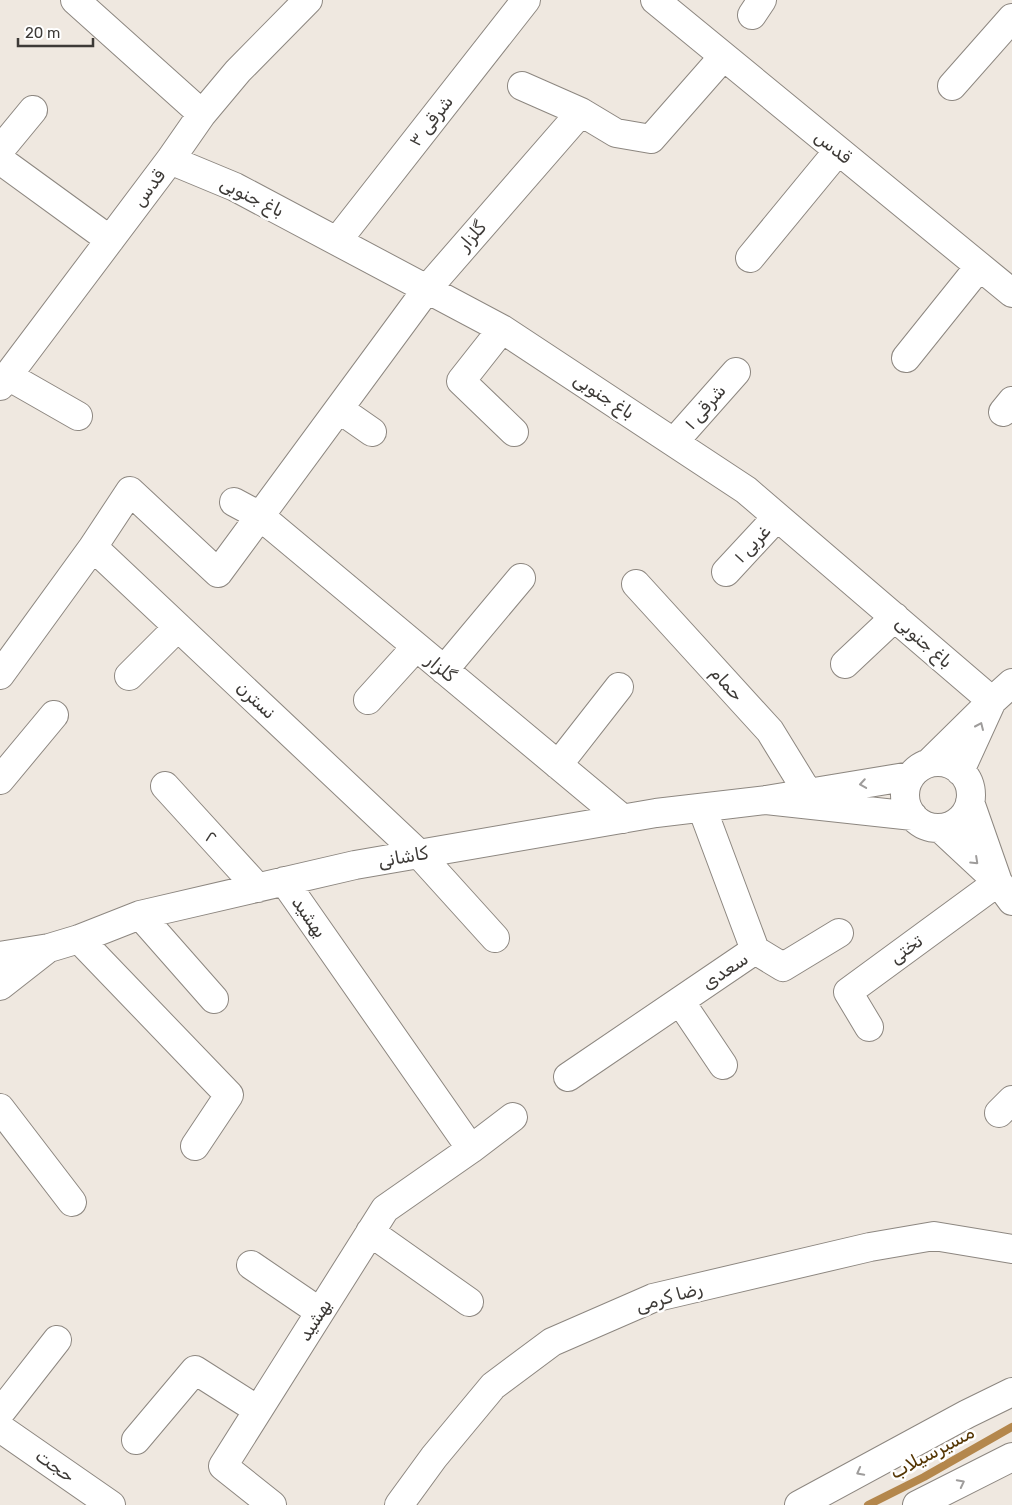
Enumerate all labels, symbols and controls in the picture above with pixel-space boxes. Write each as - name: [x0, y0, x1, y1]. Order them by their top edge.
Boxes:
- scale bar: [18, 15, 92, 47]
- text: 20 m: [25, 24, 60, 42]
- street label: ۳ شرقی: [404, 91, 458, 151]
- street label: قدس: [810, 125, 856, 169]
- street label: قدس: [128, 165, 170, 211]
- street label: باغ جنوبی: [216, 172, 288, 223]
- street label: گلزار: [453, 217, 491, 256]
- street label: باغ جنوبی: [569, 368, 639, 425]
- street label: ۱ شرقی: [679, 380, 731, 434]
- street label: ۱ غربی: [729, 520, 775, 568]
- street label: باغ جنوبی: [890, 611, 957, 674]
- street label: گلزار: [421, 649, 460, 687]
- street label: حمام: [706, 662, 748, 706]
- street label: نسترن: [232, 676, 280, 724]
- one-way arrow: [974, 722, 985, 731]
- one-way arrow: [858, 778, 866, 789]
- street label: ۲: [200, 826, 222, 848]
- street label: کاشانی: [376, 842, 430, 872]
- one-way arrow: [969, 855, 978, 864]
- street label: بهشید: [287, 892, 331, 942]
- street label: تختی: [885, 929, 927, 968]
- street label: سعدی: [698, 948, 752, 994]
- street label: رضا کرمی: [633, 1277, 705, 1317]
- street label: بهشید: [294, 1295, 336, 1345]
- water label: مسیرسیلاب: [886, 1420, 978, 1484]
- street label: حجت: [31, 1445, 79, 1487]
- one-way arrow: [857, 1466, 866, 1476]
- one-way arrow: [955, 1479, 964, 1489]

